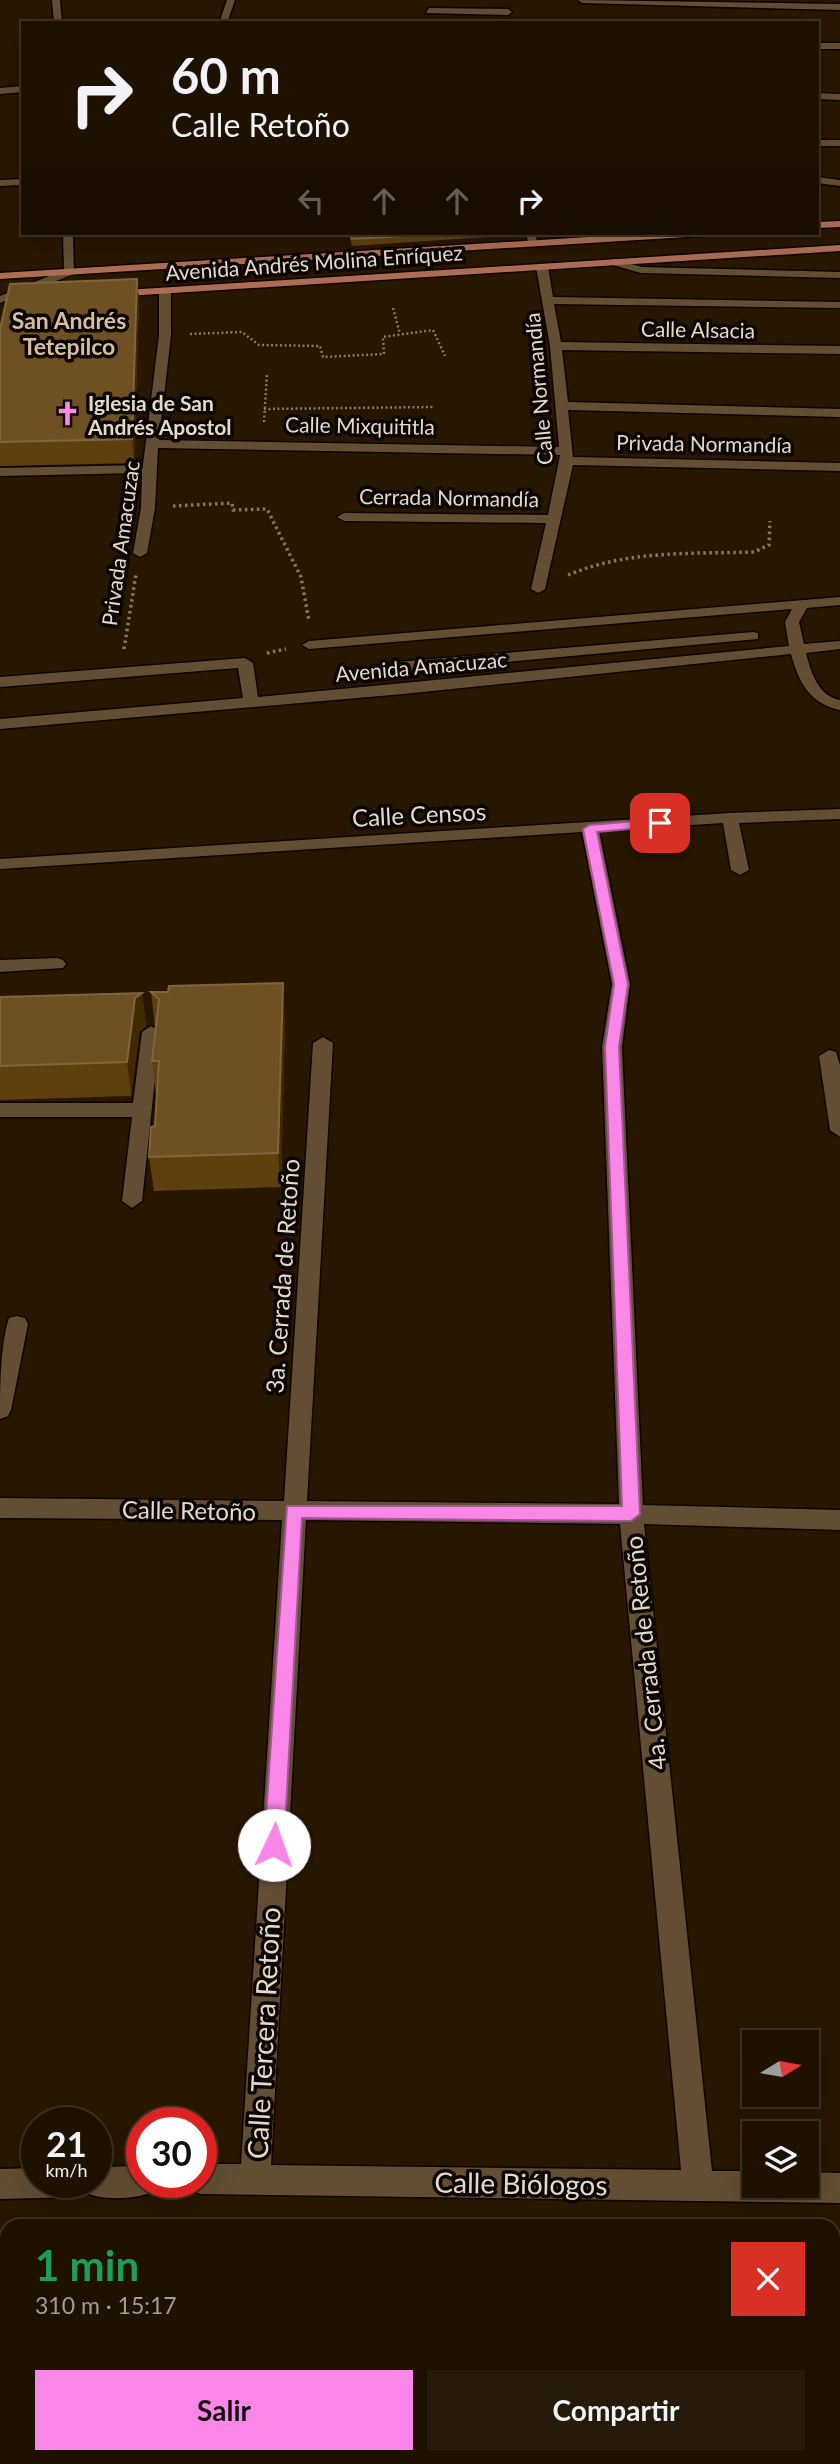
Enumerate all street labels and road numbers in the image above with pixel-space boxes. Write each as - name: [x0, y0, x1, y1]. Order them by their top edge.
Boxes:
- street label: Avenida Andrés Molina Enríquez: [165, 239, 463, 285]
- street label: Calle Normandía: [519, 312, 557, 466]
- street label: Calle Alsacia: [641, 316, 755, 342]
- street label: Calle Mixquititla: [285, 411, 435, 439]
- street label: Privada Normandía: [616, 429, 792, 457]
- street label: Privada Amacuzac: [96, 459, 144, 627]
- street label: Cerrada Normandía: [359, 483, 539, 511]
- street label: Avenida Amacuzac: [334, 646, 508, 686]
- street label: Calle Censos: [351, 796, 487, 832]
- street label: 3a. Cerrada de Retoño: [259, 1158, 305, 1394]
- street label: Calle Retoño: [122, 1494, 256, 1526]
- street label: 4a. Cerrada de Retoño: [618, 1535, 672, 1771]
- street label: Calle Tercera Retoño: [239, 1906, 287, 2160]
- street label: Calle Biólogos: [434, 2164, 608, 2202]

